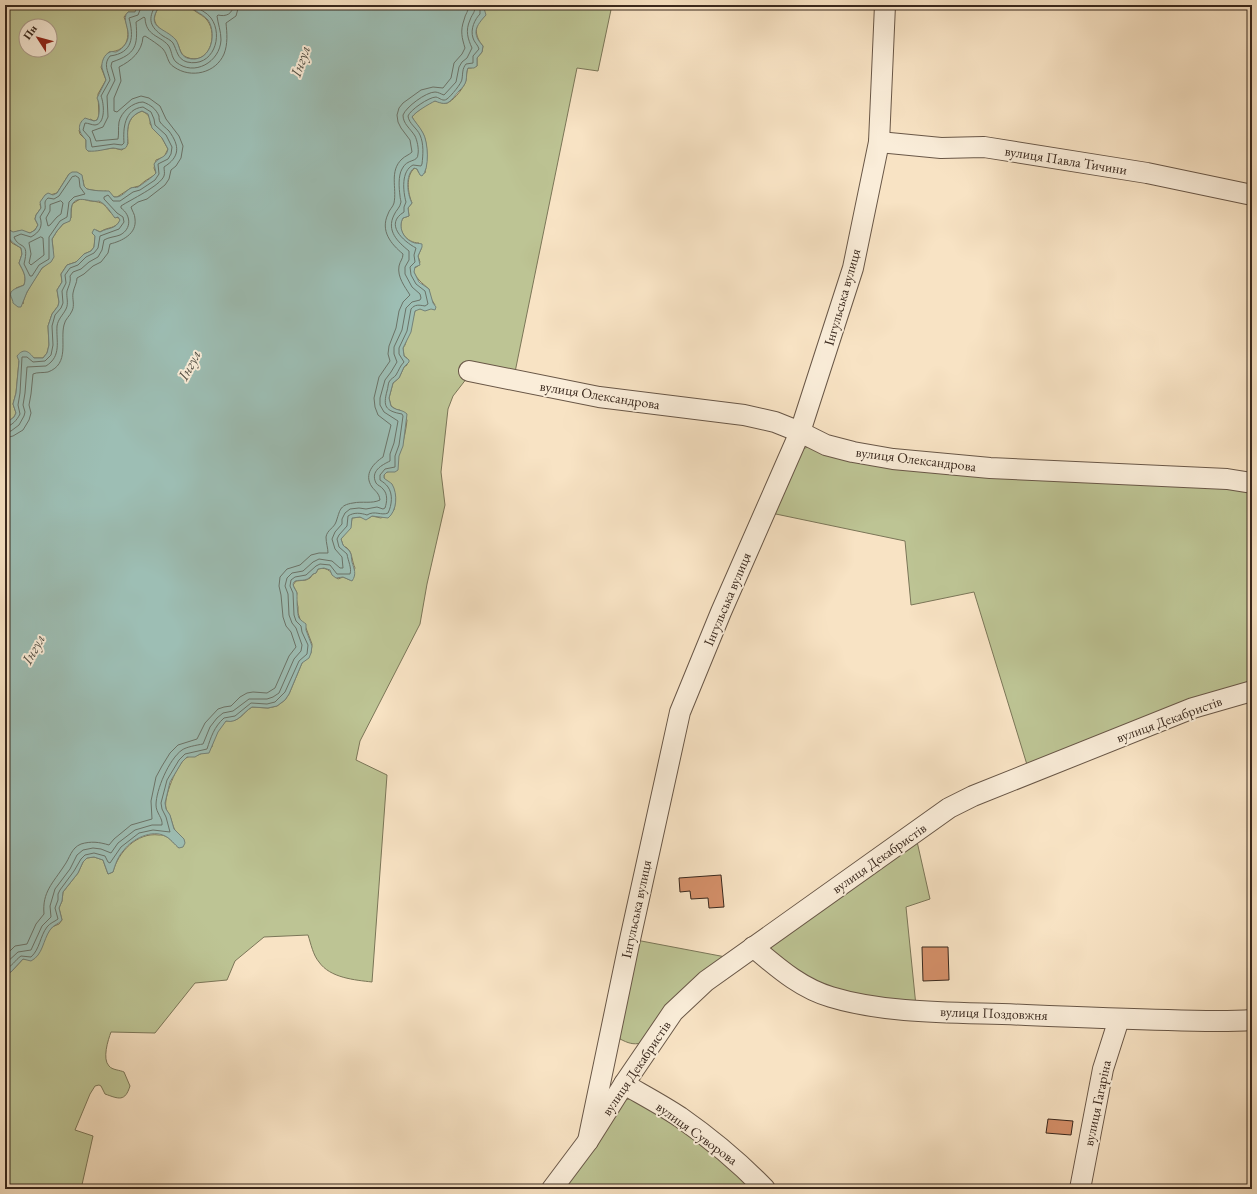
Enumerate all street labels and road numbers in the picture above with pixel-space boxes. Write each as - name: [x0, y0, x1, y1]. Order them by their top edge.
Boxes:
- street label: вулиця Павла Тичини: [1004, 141, 1129, 179]
- street label: Інгульська вулиця: [820, 246, 864, 348]
- street label: вулиця Олександрова: [539, 377, 662, 413]
- street label: вулиця Олександрова: [855, 443, 978, 475]
- street label: Інгульська вулиця: [699, 549, 755, 649]
- street label: вулиця Декабристів: [1114, 692, 1224, 746]
- street label: вулиця Декабристів: [828, 819, 930, 897]
- street label: Інгульська вулиця: [617, 858, 655, 960]
- street label: вулиця Поздовжня: [940, 1002, 1048, 1024]
- street label: вулиця Декабристів: [597, 1017, 675, 1119]
- street label: вулиця Гагаріна: [1079, 1058, 1115, 1148]
- street label: вулиця Суворова: [653, 1097, 742, 1169]

